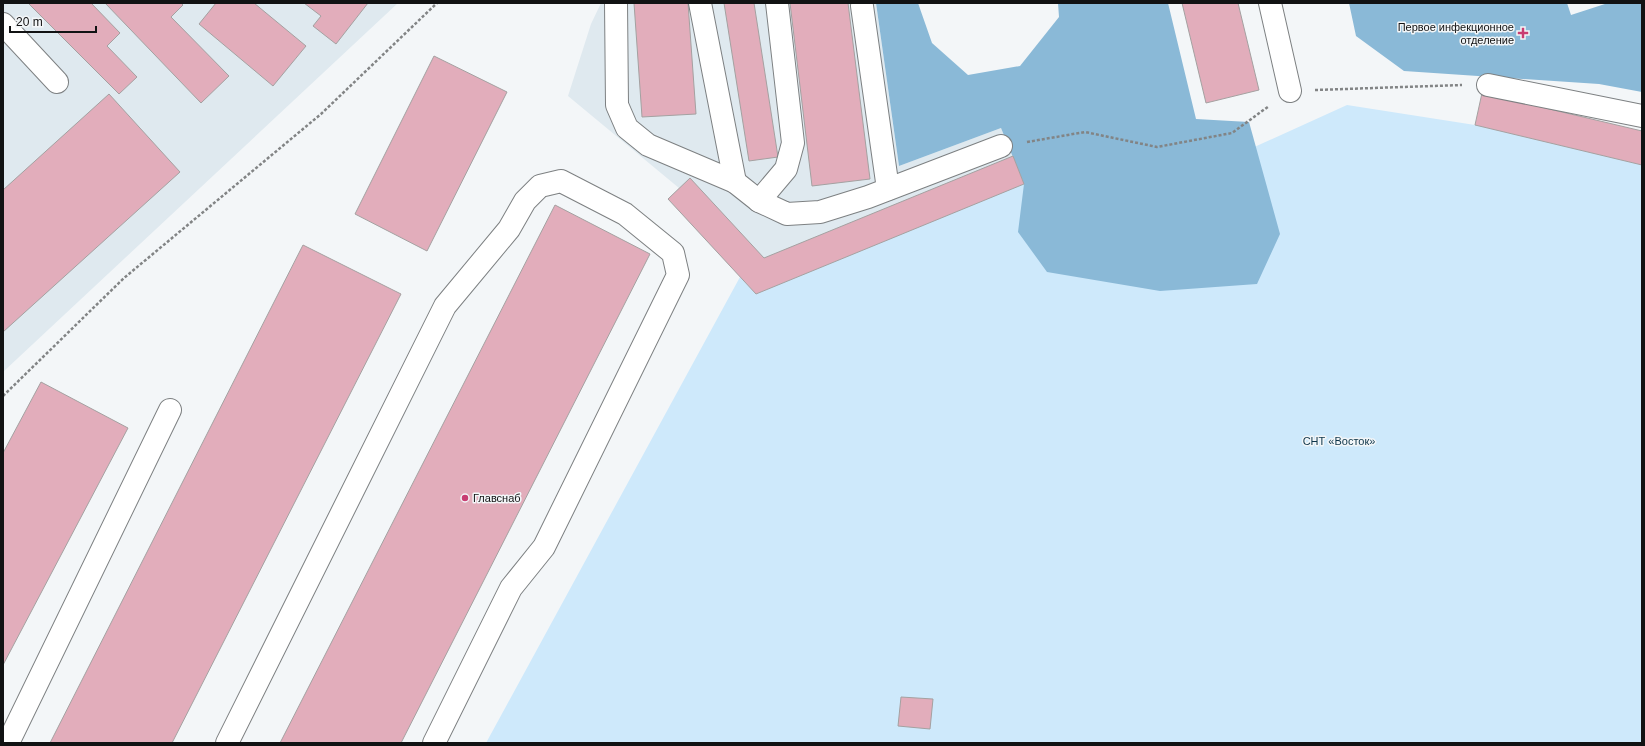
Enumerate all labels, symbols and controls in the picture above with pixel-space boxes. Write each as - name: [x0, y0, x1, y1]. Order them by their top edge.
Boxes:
- scale bar: [10, 8, 96, 34]
- text: 20 m: [16, 15, 43, 29]
- place label: Первое инфекционное отделение: [1398, 21, 1514, 46]
- marker: Первое инфекционное отделение: [1517, 27, 1529, 39]
- park label: СНТ «Восток»: [1303, 435, 1375, 447]
- place label: Главснаб: [473, 492, 521, 504]
- marker: Главснаб: [460, 493, 470, 503]

